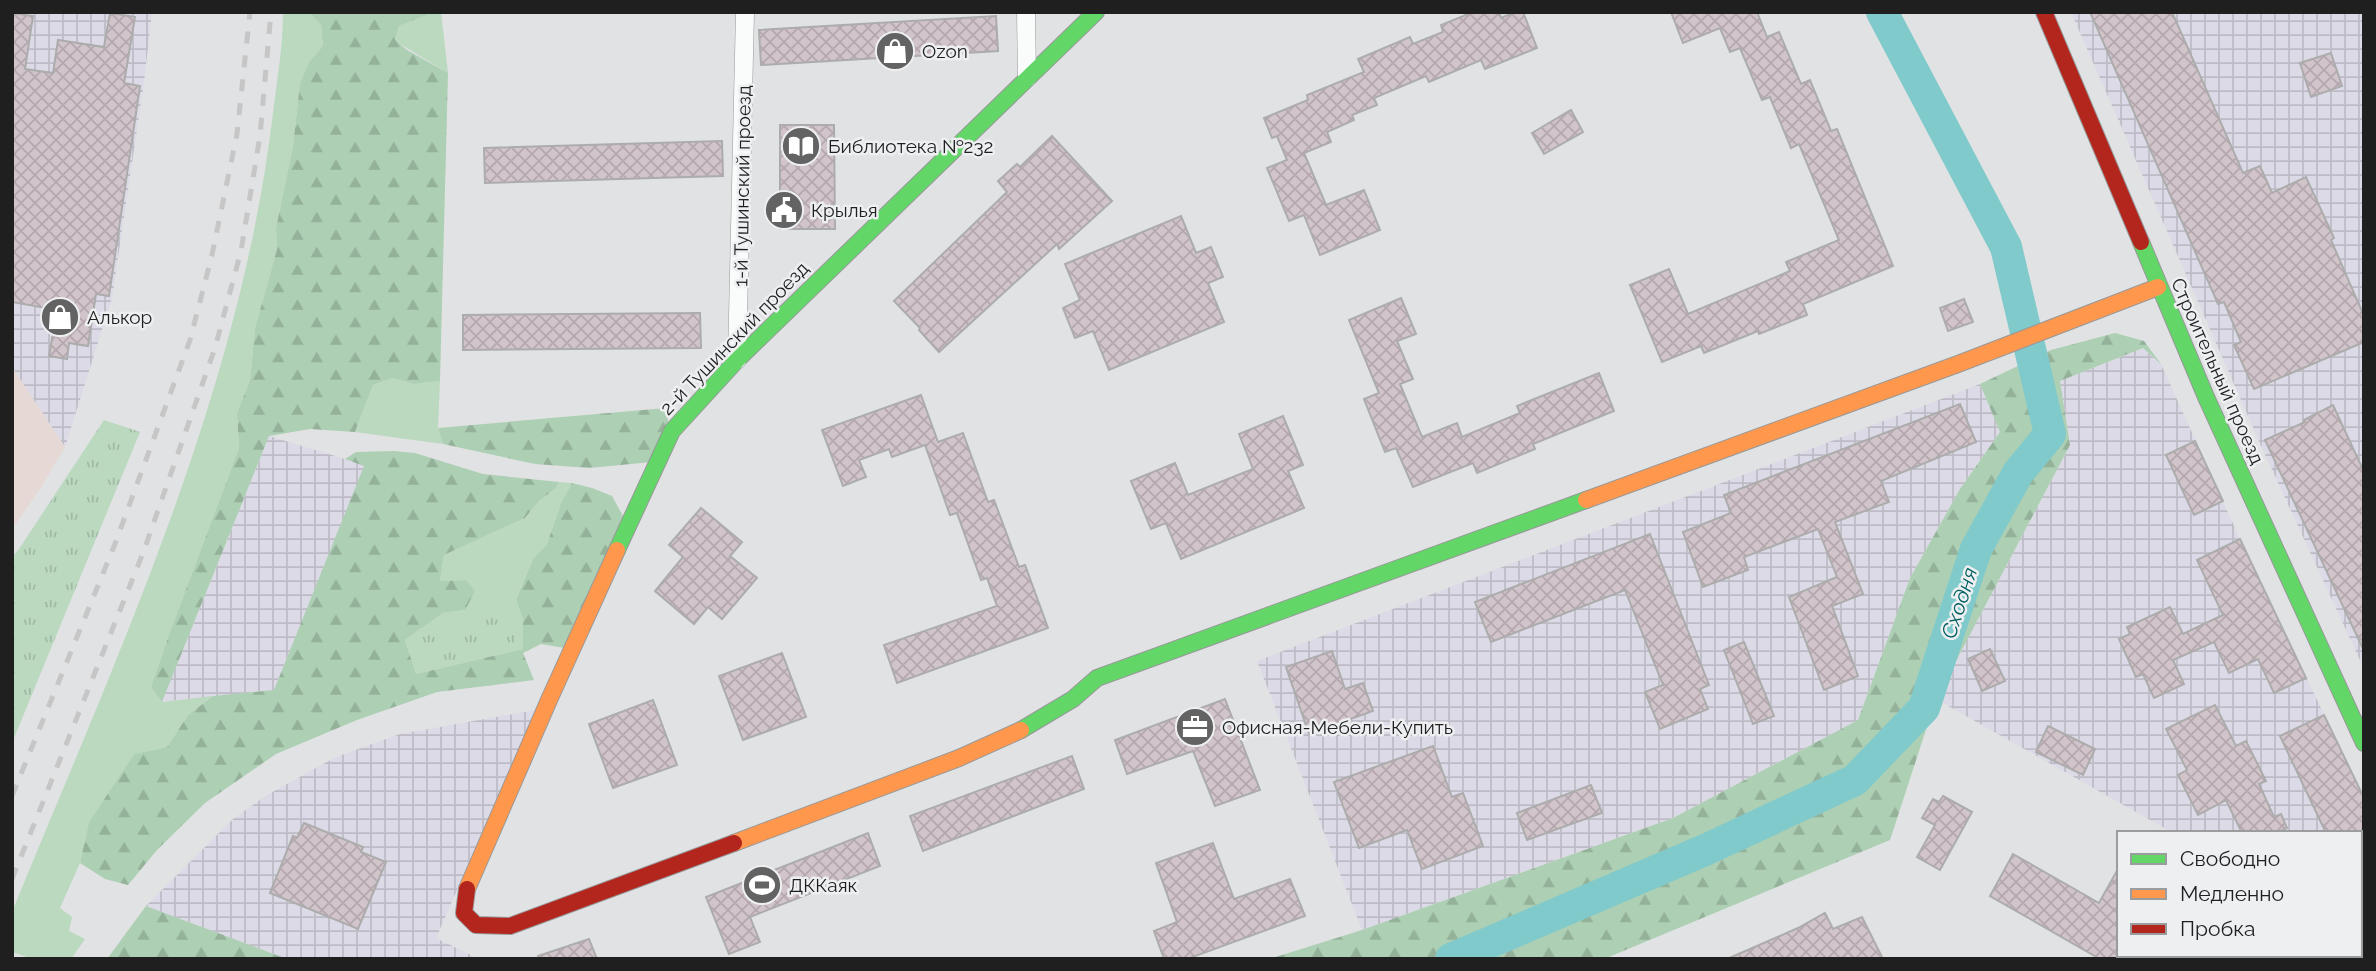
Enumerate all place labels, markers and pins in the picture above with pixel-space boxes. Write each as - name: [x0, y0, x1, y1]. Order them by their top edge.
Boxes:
- shop icon: Ozon: [874, 30, 916, 72]
- place label: Ozon: [922, 40, 968, 62]
- library icon: Библиотека №232: [780, 125, 822, 167]
- place label: Библиотека №232: [828, 135, 994, 157]
- public building icon: Крылья: [763, 189, 805, 231]
- place label: Крылья: [811, 199, 878, 221]
- shop icon: Алькор: [39, 296, 81, 338]
- place label: Алькор: [87, 306, 152, 328]
- office icon: Офисная-Мебели-Купить: [1174, 706, 1216, 748]
- place label: Офисная-Мебели-Купить: [1222, 716, 1453, 738]
- sports icon: ДККаяк: [741, 864, 783, 906]
- place label: ДККаяк: [789, 874, 858, 896]

